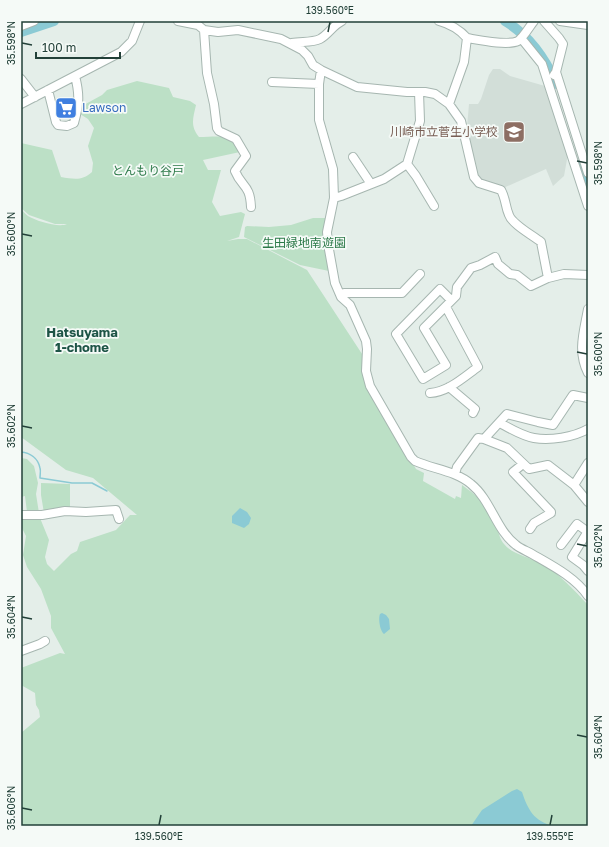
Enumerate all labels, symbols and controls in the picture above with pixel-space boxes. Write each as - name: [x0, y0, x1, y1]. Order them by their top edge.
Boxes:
- text: 139.560°E: [306, 4, 354, 16]
- text: 35.598°N: [5, 21, 17, 65]
- scale bar: [36, 34, 120, 60]
- text: 100 m: [42, 40, 76, 55]
- supermarket icon: Lawson: [53, 95, 79, 121]
- place label: Lawson: [82, 100, 126, 115]
- school or university icon: 川崎市立菅生小学校: [501, 119, 527, 145]
- place label: 川崎市立菅生小学校: [390, 124, 498, 139]
- text: 35.598°N: [592, 141, 604, 185]
- park label: とんもり谷戸: [112, 163, 184, 178]
- text: 35.600°N: [5, 212, 17, 256]
- park label: 生田緑地南遊園: [262, 235, 346, 250]
- district label: Hatsuyama 1-chome: [46, 324, 118, 355]
- text: 35.600°N: [592, 332, 604, 376]
- text: 35.602°N: [5, 404, 17, 448]
- text: 35.602°N: [592, 524, 604, 568]
- text: 35.604°N: [5, 595, 17, 639]
- text: 35.604°N: [592, 715, 604, 759]
- text: 35.606°N: [5, 786, 17, 830]
- text: 139.560°E: [135, 830, 183, 842]
- text: 139.555°E: [526, 830, 574, 842]

